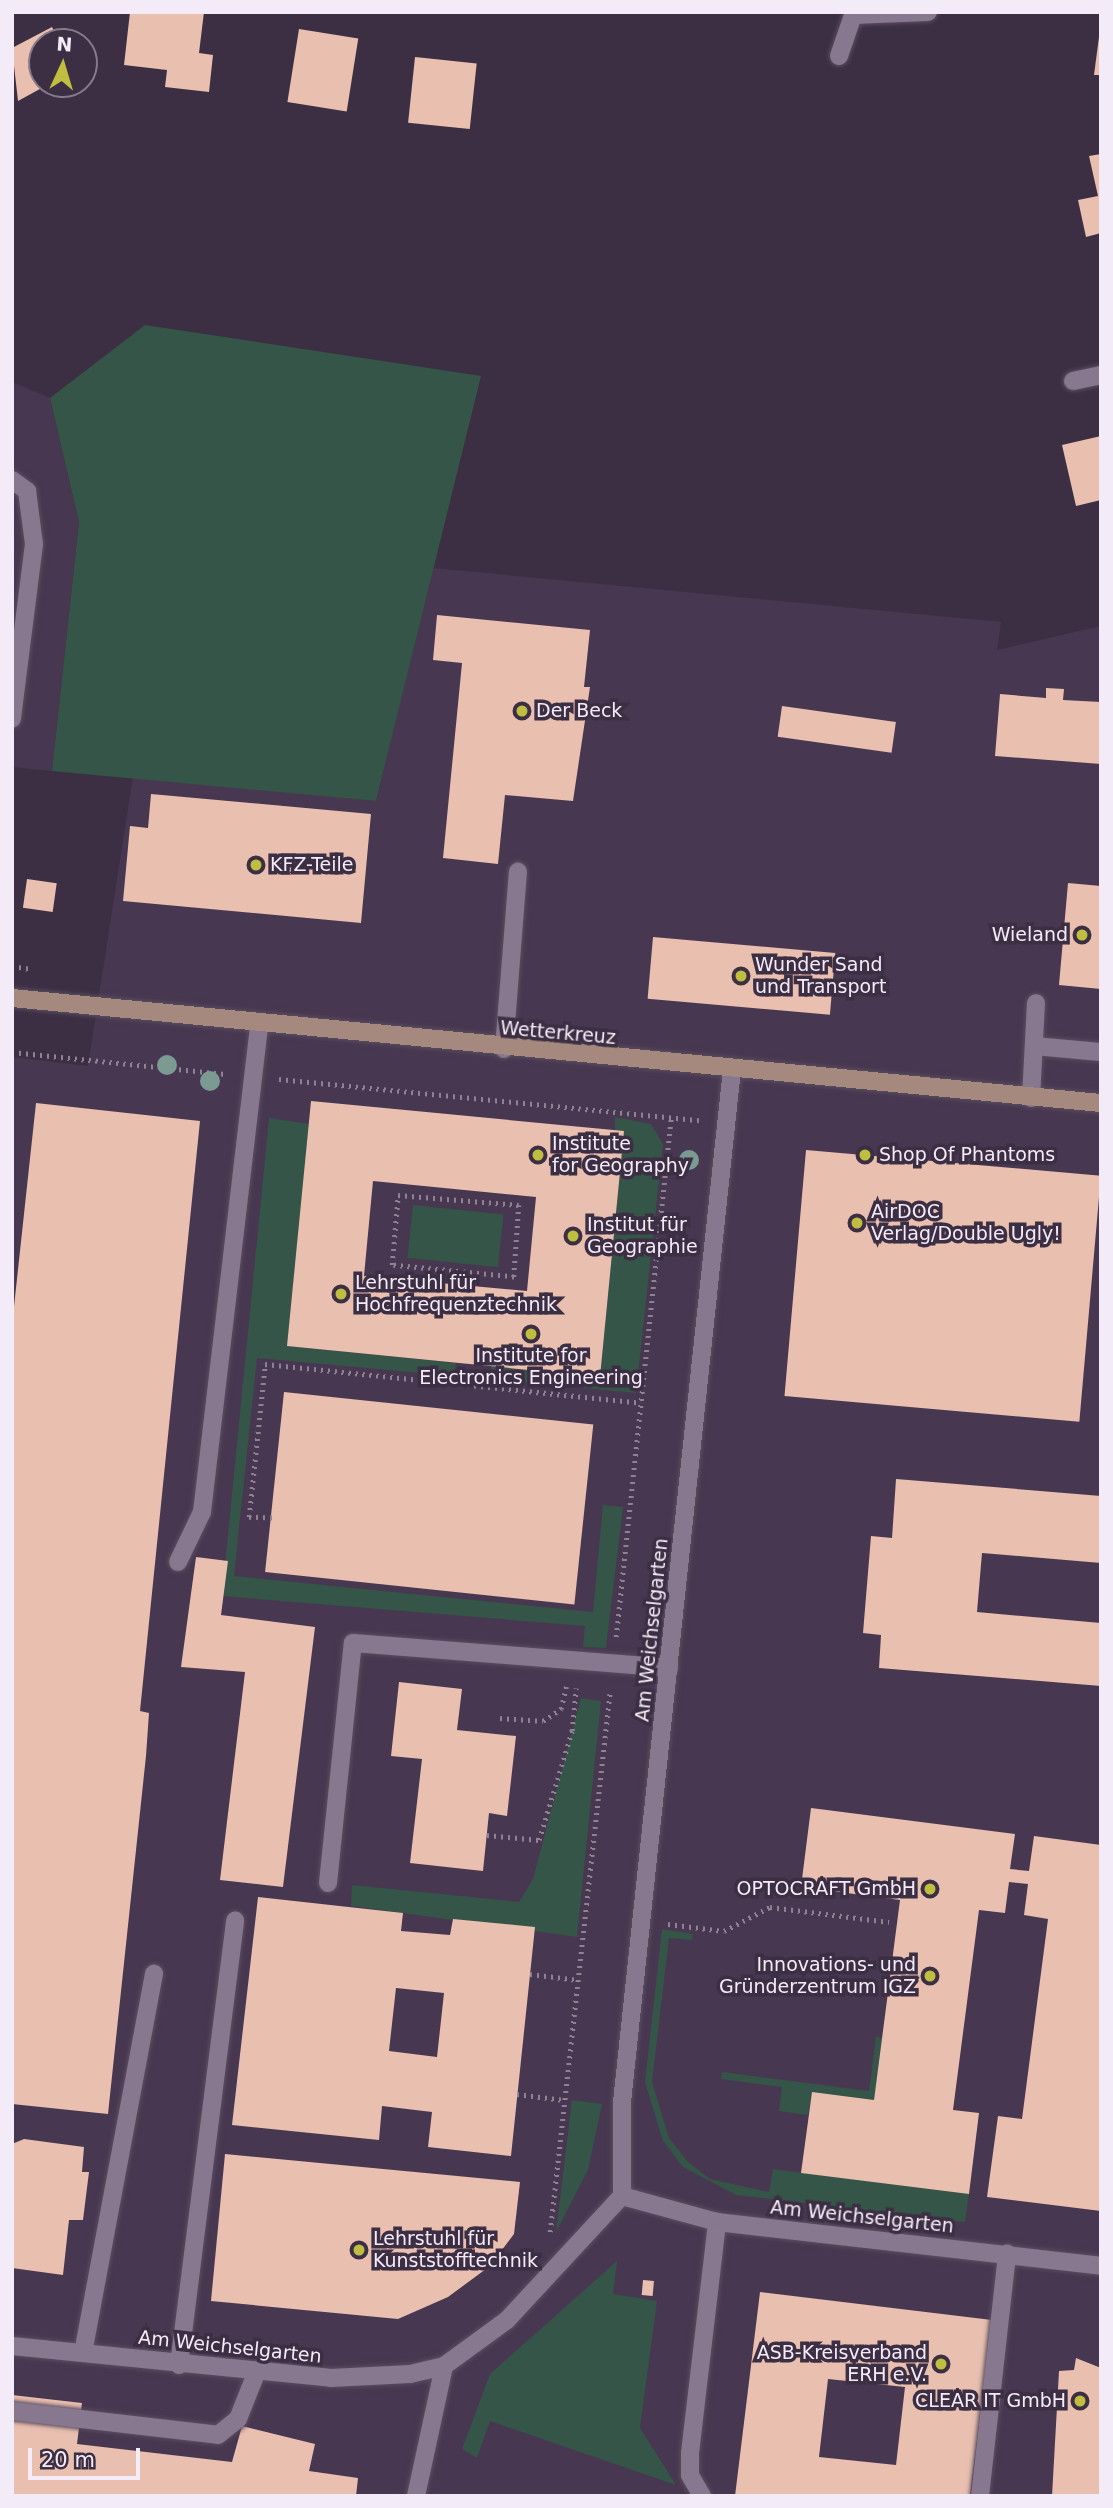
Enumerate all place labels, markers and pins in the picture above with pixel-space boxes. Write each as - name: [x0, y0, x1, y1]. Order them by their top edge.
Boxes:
- place label: Der Beck: [536, 700, 622, 722]
- marker: Der Beck: [514, 703, 530, 719]
- place label: KFZ-Teile: [270, 854, 353, 876]
- marker: KFZ-Teile: [248, 857, 264, 873]
- place label: Wieland: [992, 924, 1068, 946]
- marker: Wieland: [1074, 927, 1090, 943]
- place label: Wunder Sand und Transport: [755, 954, 886, 998]
- marker: Wunder Sand und Transport: [733, 968, 749, 984]
- place label: Institute for Geography: [552, 1133, 689, 1177]
- place label: Shop Of Phantoms: [879, 1144, 1055, 1166]
- marker: Institute for Geography: [530, 1147, 546, 1163]
- marker: Shop Of Phantoms: [857, 1147, 873, 1163]
- place label: AirDOC Verlag/Double Ugly!: [871, 1201, 1061, 1245]
- place label: Institut für Geographie: [587, 1214, 698, 1258]
- marker: AirDOC Verlag/Double Ugly!: [849, 1215, 865, 1231]
- marker: Institut für Geographie: [565, 1228, 581, 1244]
- place label: Lehrstuhl für Hochfrequenztechnik: [355, 1272, 557, 1316]
- marker: Lehrstuhl für Hochfrequenztechnik: [333, 1286, 349, 1302]
- marker: Institute for Electronics Engineering: [523, 1326, 539, 1342]
- place label: Institute for Electronics Engineering: [419, 1345, 643, 1389]
- place label: OPTOCRAFT GmbH: [737, 1878, 916, 1900]
- marker: OPTOCRAFT GmbH: [922, 1881, 938, 1897]
- place label: Innovations- und Gründerzentrum IGZ: [719, 1954, 916, 1998]
- marker: Innovations- und Gründerzentrum IGZ: [922, 1968, 938, 1984]
- place label: Lehrstuhl für Kunststofftechnik: [373, 2228, 538, 2272]
- marker: Lehrstuhl für Kunststofftechnik: [351, 2242, 367, 2258]
- place label: ASB-Kreisverband ERH e.V.: [757, 2342, 927, 2386]
- marker: ASB-Kreisverband ERH e.V.: [933, 2356, 949, 2372]
- place label: CLEAR IT GmbH: [915, 2390, 1066, 2412]
- marker: CLEAR IT GmbH: [1072, 2393, 1088, 2409]

